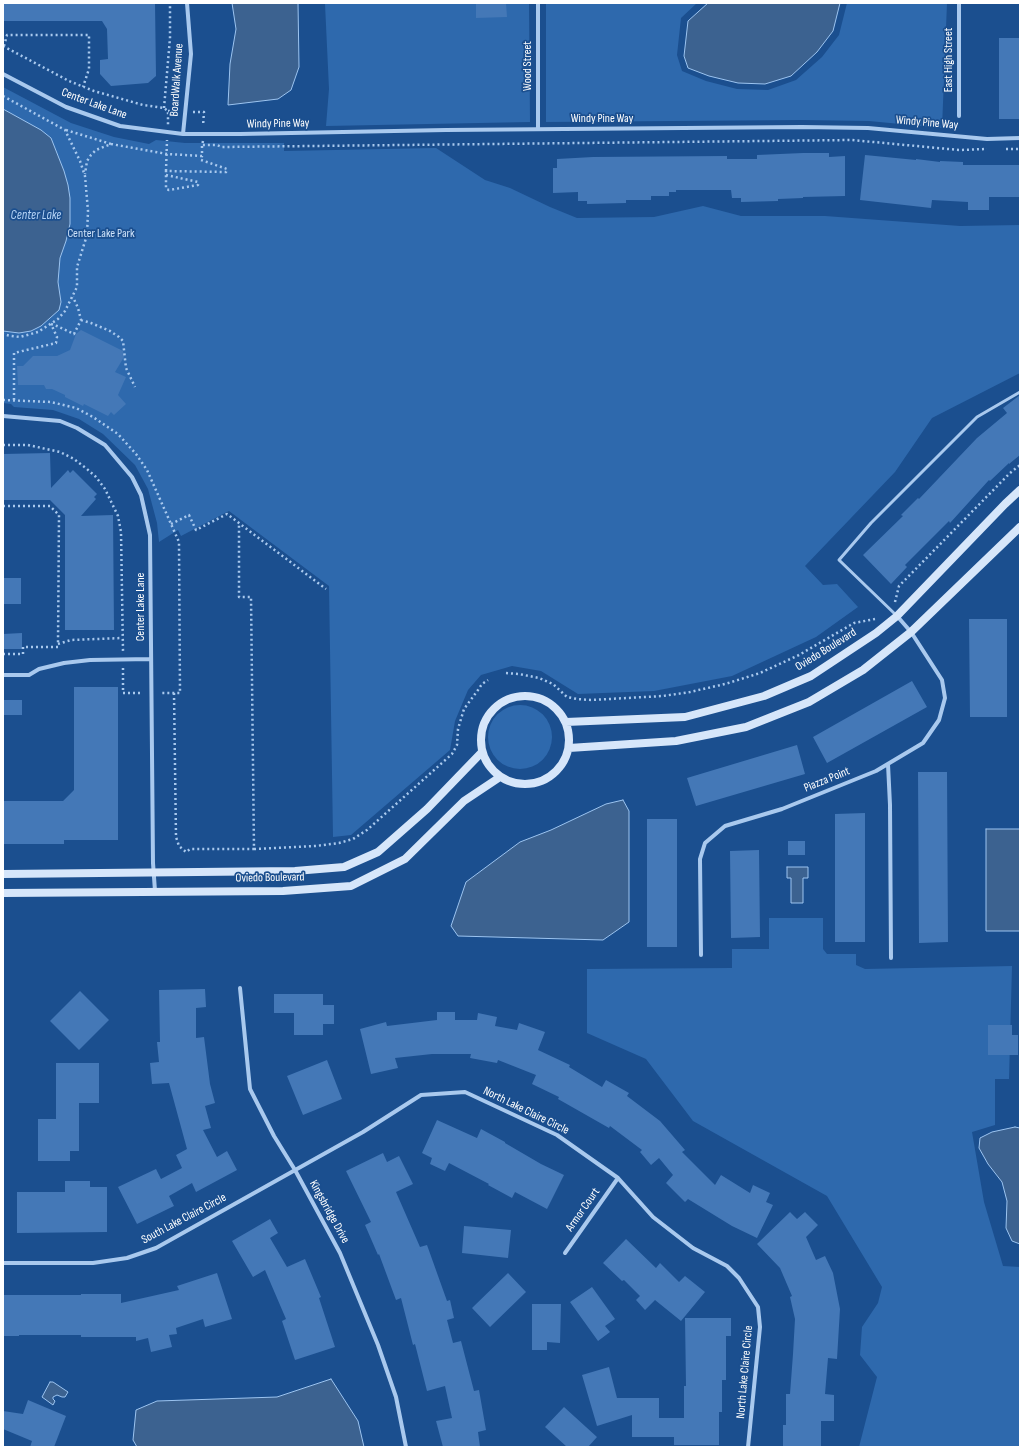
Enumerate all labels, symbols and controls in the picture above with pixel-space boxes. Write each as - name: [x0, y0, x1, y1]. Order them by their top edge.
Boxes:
- street label: East High Street: [942, 28, 956, 92]
- street label: Wood Street: [521, 41, 535, 91]
- street label: BoardWalk Avenue: [167, 43, 187, 117]
- street label: Center Lake Lane: [59, 85, 129, 123]
- street label: Windy Pine Way: [571, 112, 633, 126]
- street label: Windy Pine Way: [895, 113, 959, 133]
- street label: Windy Pine Way: [247, 116, 309, 132]
- water label: Center Lake: [11, 208, 61, 224]
- park label: Center Lake Park: [67, 227, 135, 241]
- street label: Center Lake Lane: [134, 573, 148, 641]
- street label: Oviedo Boulevard: [793, 626, 859, 674]
- street label: Piazza Point: [802, 764, 852, 796]
- street label: Oviedo Boulevard: [235, 870, 305, 886]
- street label: North Lake Claire Circle: [481, 1084, 571, 1138]
- street label: Kingsbridge Drive: [306, 1178, 352, 1246]
- street label: Armor Court: [563, 1185, 603, 1235]
- street label: South Lake Claire Circle: [139, 1191, 229, 1247]
- street label: North Lake Claire Circle: [734, 1325, 756, 1419]

